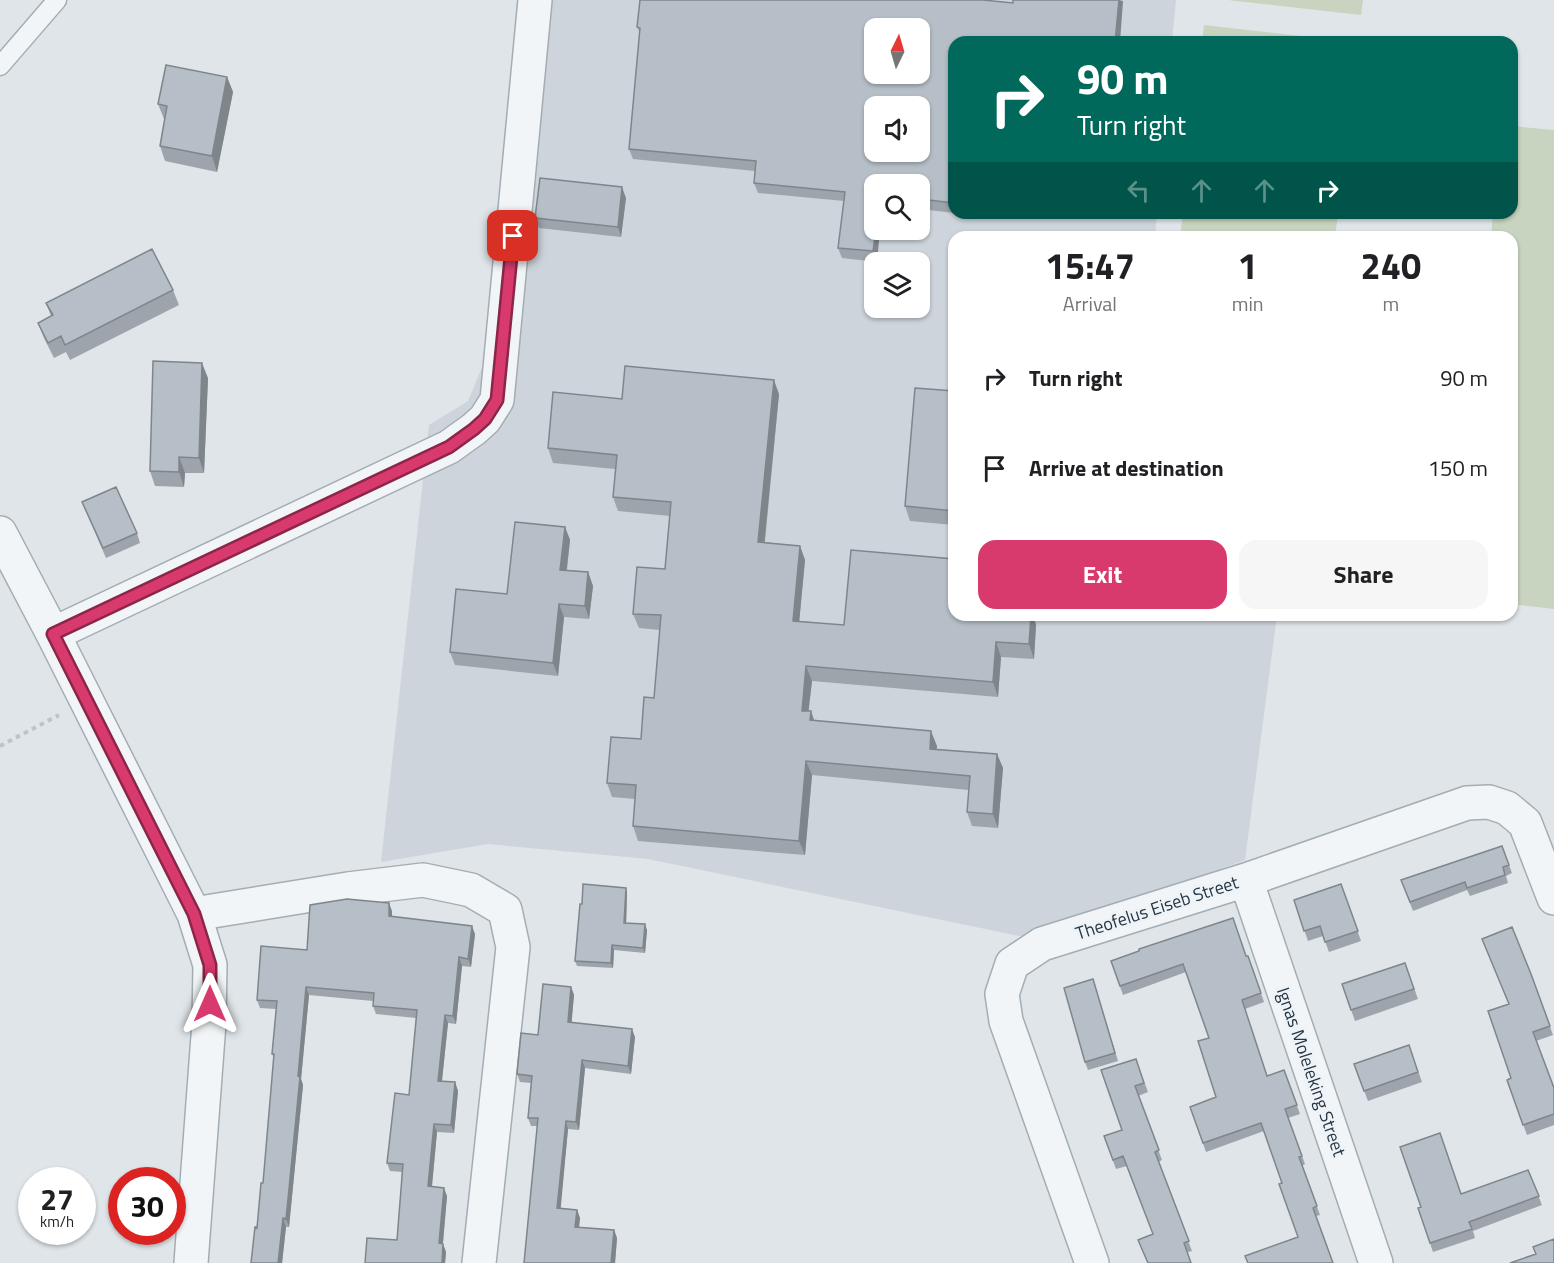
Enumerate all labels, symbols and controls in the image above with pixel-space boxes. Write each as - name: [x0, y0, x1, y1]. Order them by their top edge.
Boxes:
- north arrow: [864, 18, 930, 84]
- map controls: [864, 18, 930, 318]
- text: 90 m: [1077, 46, 1169, 110]
- icon: right: [978, 60, 1056, 138]
- button: sound: [864, 96, 930, 162]
- text: Turn right: [1077, 104, 1186, 145]
- button: search: [864, 174, 930, 240]
- icon: left: [1122, 174, 1155, 207]
- icon: ahead: [1185, 174, 1218, 207]
- icon: ahead: [1248, 174, 1281, 207]
- icon: right: [1311, 174, 1344, 207]
- pin: [487, 210, 538, 261]
- icon: arrive: [496, 219, 529, 252]
- text: 15:47: [1045, 238, 1135, 293]
- text: 1: [1238, 238, 1258, 293]
- text: 240: [1361, 238, 1421, 293]
- button: layers: [864, 252, 930, 318]
- text: Arrival: [1063, 288, 1117, 319]
- text: min: [1232, 288, 1264, 319]
- text: m: [1382, 288, 1399, 319]
- text: Turn right: [1029, 361, 1123, 395]
- text: 90 m: [1440, 361, 1488, 395]
- icon: right: [978, 362, 1011, 395]
- text: Arrive at destination: [1029, 451, 1224, 485]
- text: 150 m: [1428, 451, 1488, 485]
- icon: arrive: [978, 452, 1011, 485]
- button: Exit: [978, 540, 1227, 609]
- button: Share: [1239, 540, 1488, 609]
- street label: Theofelus Eiseb Street: [1072, 868, 1242, 947]
- position arrow: [178, 972, 242, 1036]
- street label: Ignas Moleleking Street: [1270, 984, 1353, 1161]
- speed limit sign: 30: [108, 1167, 186, 1245]
- text: 27: [40, 1176, 74, 1222]
- text: km/h: [40, 1210, 74, 1233]

